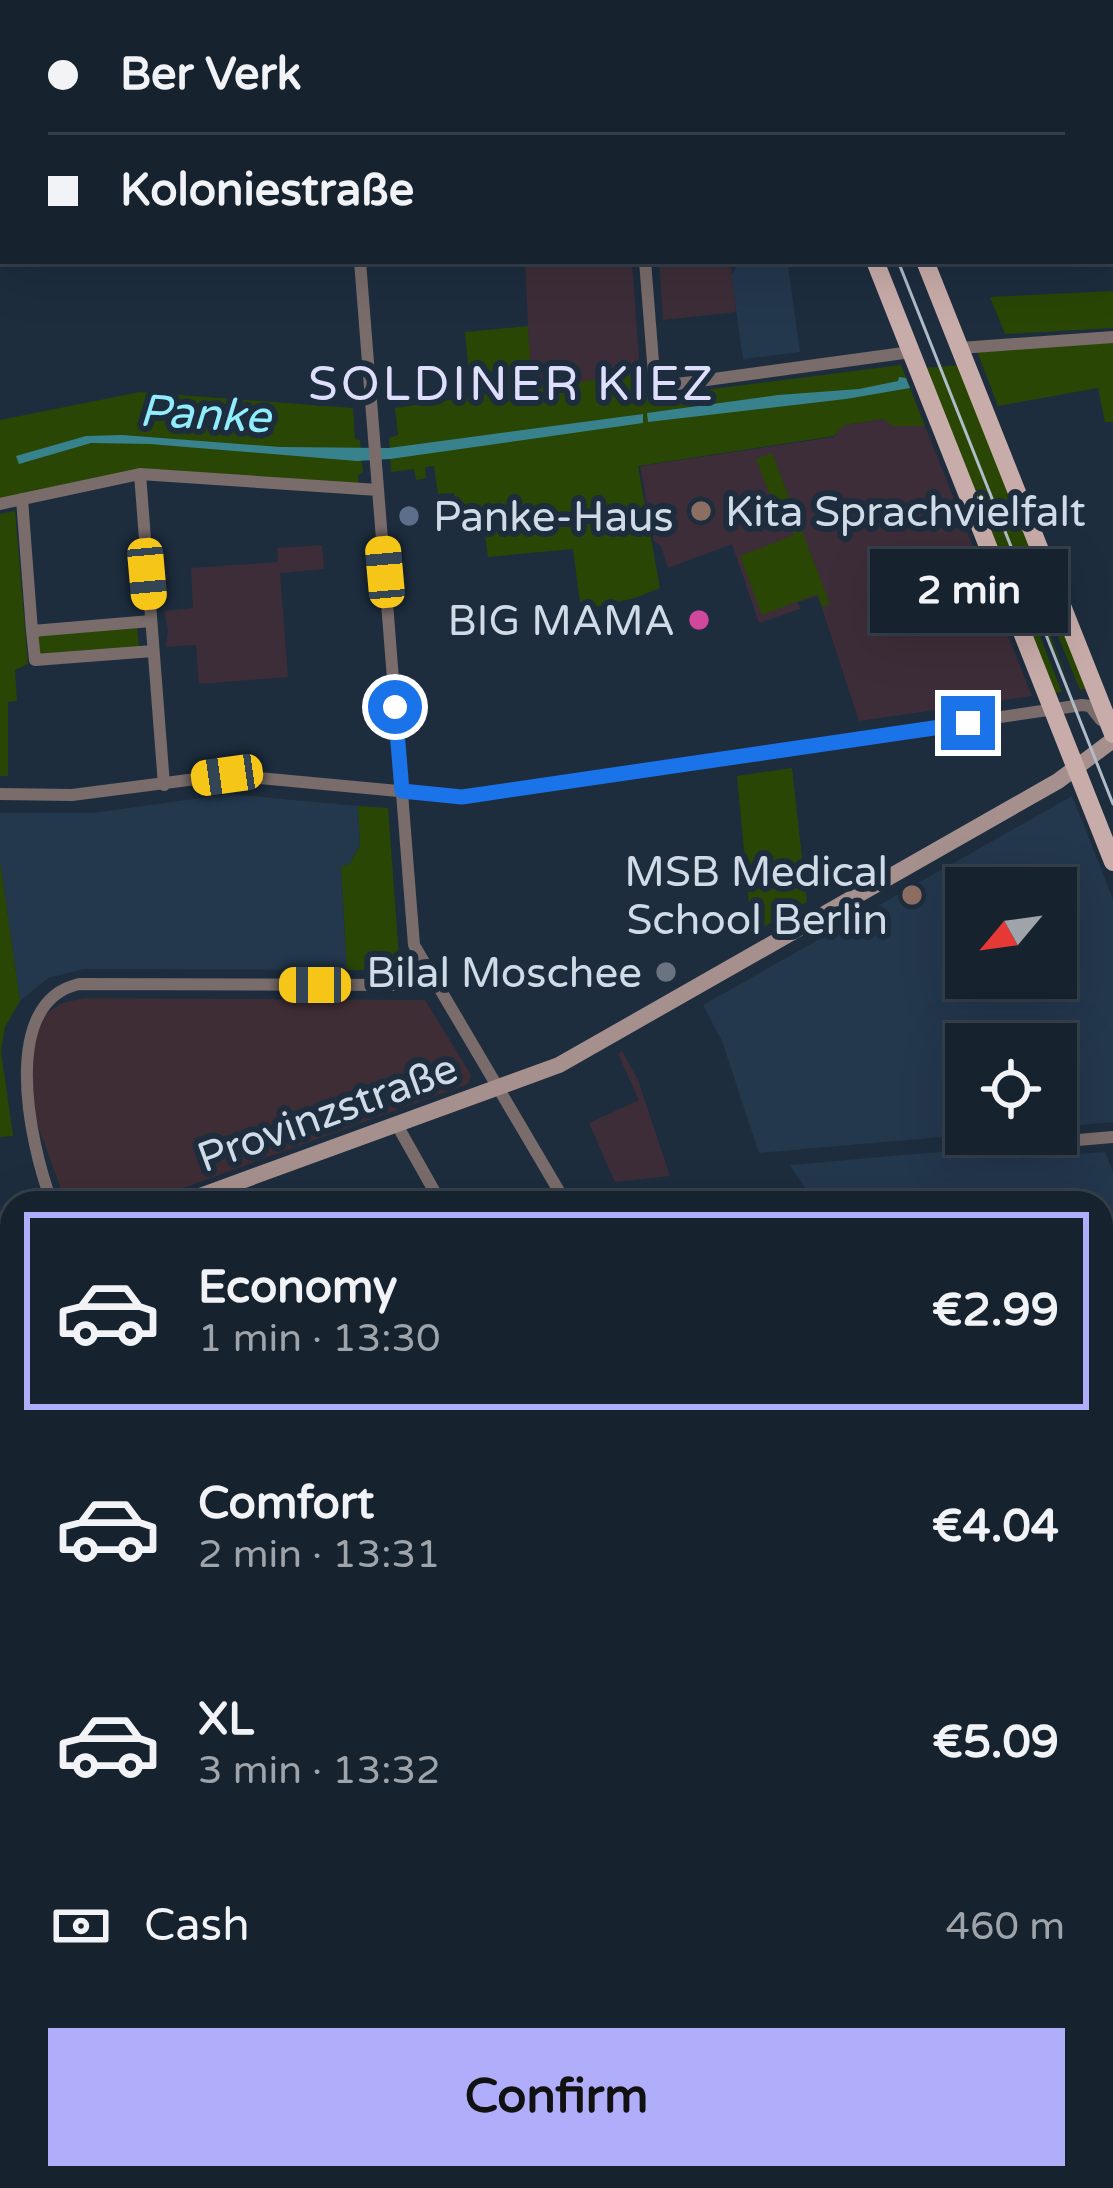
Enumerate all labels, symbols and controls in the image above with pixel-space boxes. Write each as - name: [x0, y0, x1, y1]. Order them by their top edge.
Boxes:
- text: Ber Verk: [120, 48, 301, 102]
- text: Koloniestraße: [120, 164, 414, 218]
- district label: SOLDINER KIEZ: [308, 356, 716, 414]
- water label: Panke: [138, 385, 274, 446]
- place label: Kita Sprachvielfalt: [725, 487, 1086, 538]
- place label: Panke-Haus: [433, 492, 674, 543]
- marker: Kita Sprachvielfalt: [688, 498, 714, 524]
- marker: Panke-Haus: [396, 503, 422, 529]
- car: [364, 535, 406, 609]
- car: [126, 537, 168, 611]
- callout: 2 min: [869, 549, 1067, 633]
- text: 2 min: [917, 567, 1021, 614]
- place label: BIG MAMA: [447, 596, 675, 647]
- marker: BIG MAMA: [686, 607, 712, 633]
- route start: [368, 680, 422, 734]
- route end: [941, 696, 995, 750]
- car: [189, 752, 265, 798]
- place label: MSB Medical School Berlin: [624, 847, 888, 946]
- north arrow: [945, 867, 1077, 999]
- map controls: [945, 867, 1077, 1155]
- marker: MSB Medical School Berlin: [899, 882, 925, 908]
- place label: Bilal Moschee: [366, 948, 642, 999]
- marker: Bilal Moschee: [653, 959, 679, 985]
- car: [279, 967, 351, 1003]
- button: locate: [945, 1023, 1077, 1155]
- street label: Provinzstraße: [191, 1043, 464, 1184]
- icon: car: [54, 1257, 162, 1365]
- text: Economy: [198, 1261, 397, 1315]
- text: €2.99: [932, 1284, 1059, 1338]
- text: 1 min · 13:30: [198, 1315, 440, 1362]
- icon: car: [54, 1473, 162, 1581]
- text: Comfort: [198, 1477, 374, 1531]
- text: €4.04: [932, 1500, 1059, 1554]
- text: 2 min · 13:31: [198, 1531, 440, 1578]
- icon: car: [54, 1689, 162, 1797]
- text: XL: [198, 1693, 254, 1747]
- text: €5.09: [932, 1716, 1059, 1770]
- text: 3 min · 13:32: [198, 1747, 440, 1794]
- icon: cash: [48, 1893, 114, 1959]
- text: Cash: [144, 1899, 250, 1953]
- text: 460 m: [946, 1903, 1065, 1950]
- button: Confirm: [48, 2028, 1065, 2166]

